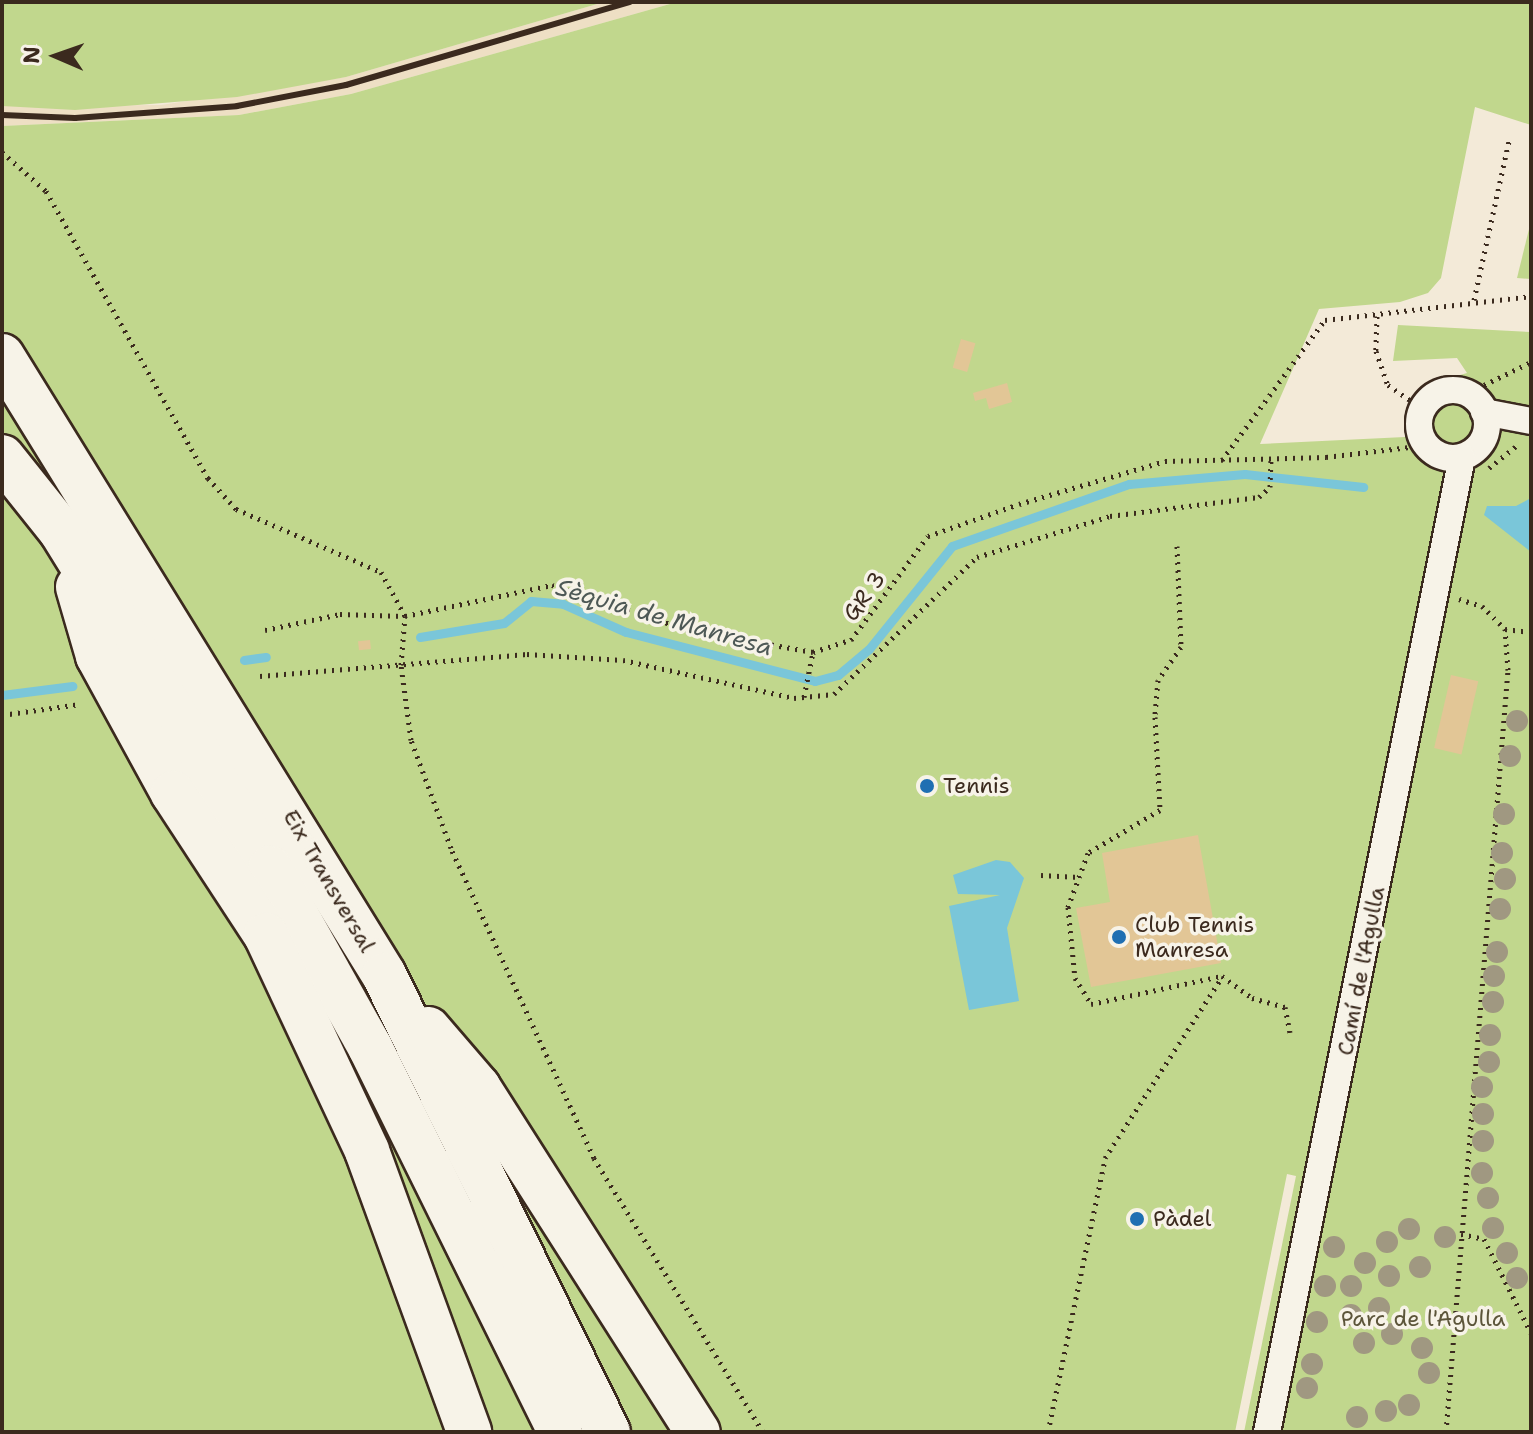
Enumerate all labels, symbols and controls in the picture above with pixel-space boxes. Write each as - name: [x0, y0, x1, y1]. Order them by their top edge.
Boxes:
- north arrow: [16, 16, 96, 96]
- text: N: [17, 46, 46, 64]
- street label: GR 3: [837, 566, 891, 626]
- water label: Sèquia de Manresa: [552, 573, 776, 663]
- place label: Tennis: [943, 773, 1010, 799]
- marker: Tennis: [918, 777, 936, 795]
- street label: Eix Transversal: [277, 805, 381, 957]
- street label: Camí de l'Agulla: [1332, 884, 1390, 1058]
- place label: Club Tennis Manresa: [1135, 911, 1254, 962]
- marker: Club Tennis Manresa: [1110, 928, 1128, 946]
- place label: Pàdel: [1153, 1206, 1211, 1232]
- marker: Pàdel: [1128, 1210, 1146, 1228]
- park label: Parc de l'Agulla: [1341, 1306, 1505, 1332]

